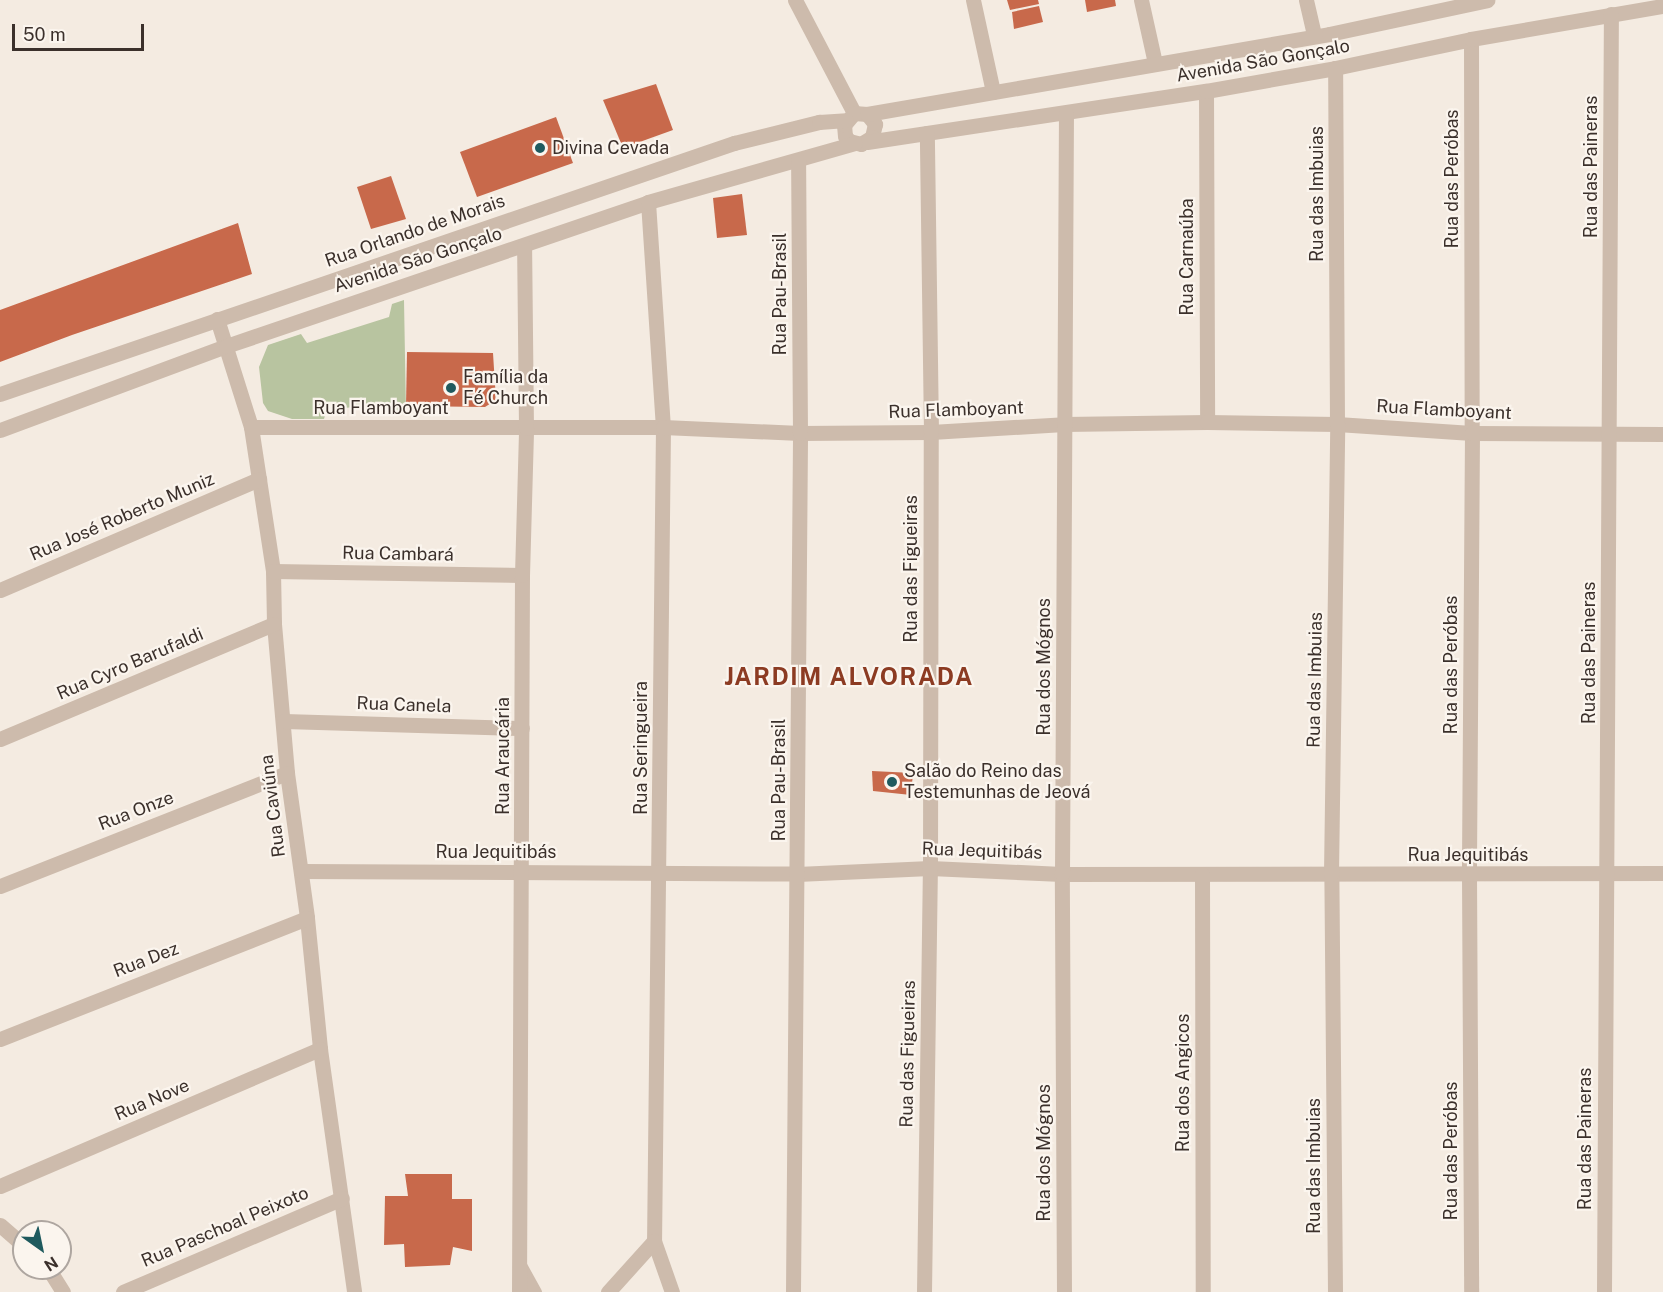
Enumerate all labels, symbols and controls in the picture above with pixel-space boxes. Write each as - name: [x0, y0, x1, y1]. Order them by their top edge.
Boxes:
- scale bar: [15, 12, 147, 50]
- text: 50 m: [23, 24, 66, 45]
- street label: Avenida São Gonçalo: [1175, 35, 1351, 87]
- street label: Rua das Paineras: [1580, 96, 1602, 238]
- street label: Rua das Peróbas: [1441, 109, 1463, 249]
- street label: Rua das Imbuias: [1306, 126, 1328, 262]
- place label: Divina Cevada: [552, 137, 669, 159]
- marker: Divina Cevada: [533, 141, 547, 155]
- street label: Rua Orlando de Morais: [322, 190, 508, 272]
- street label: Rua Carnaúba: [1176, 198, 1198, 316]
- street label: Avenida São Gonçalo: [331, 223, 505, 297]
- street label: Rua Pau-Brasil: [769, 232, 791, 356]
- place label: Família da Fé Church: [463, 367, 548, 410]
- marker: Família da Fé Church: [444, 381, 458, 395]
- street label: Rua Flamboyant: [1376, 396, 1512, 424]
- street label: Rua Flamboyant: [313, 397, 449, 419]
- street label: Rua Flamboyant: [888, 397, 1024, 423]
- street label: Rua José Roberto Muniz: [26, 468, 218, 566]
- street label: Rua das Figueiras: [900, 495, 922, 643]
- street label: Rua Cambará: [342, 542, 454, 566]
- street label: Rua das Paineras: [1578, 582, 1600, 724]
- street label: Rua das Peróbas: [1440, 595, 1462, 735]
- street label: Rua dos Mógnos: [1033, 598, 1055, 736]
- street label: Rua das Imbuias: [1303, 612, 1327, 748]
- street label: Rua Cyro Barufaldi: [53, 623, 207, 705]
- district label: JARDIM ALVORADA: [724, 663, 974, 691]
- street label: Rua Seringueira: [630, 681, 652, 815]
- street label: Rua Canela: [356, 693, 452, 717]
- street label: Rua Araucária: [492, 697, 514, 815]
- street label: Rua Pau-Brasil: [768, 718, 790, 842]
- street label: Rua Caviúna: [256, 753, 290, 859]
- place label: Salão do Reino das Testemunhas de Jeová: [904, 761, 1091, 804]
- marker: Salão do Reino das Testemunhas de Jeová: [885, 775, 899, 789]
- street label: Rua Onze: [95, 787, 177, 835]
- street label: Rua Jequitibás: [921, 838, 1043, 864]
- street label: Rua Jequitibás: [436, 841, 556, 863]
- street label: Rua Jequitibás: [1408, 844, 1528, 866]
- street label: Rua Dez: [110, 938, 182, 982]
- street label: Rua das Figueiras: [896, 980, 920, 1128]
- street label: Rua dos Angicos: [1172, 1014, 1194, 1152]
- street label: Rua das Paineras: [1574, 1068, 1596, 1210]
- street label: Rua Nove: [111, 1075, 193, 1125]
- street label: Rua das Peróbas: [1440, 1081, 1462, 1221]
- street label: Rua dos Mógnos: [1033, 1084, 1055, 1222]
- street label: Rua das Imbuias: [1303, 1098, 1325, 1234]
- street label: Rua Paschoal Peixoto: [138, 1182, 312, 1272]
- north arrow: [12, 1220, 72, 1280]
- text: N: [41, 1252, 61, 1275]

